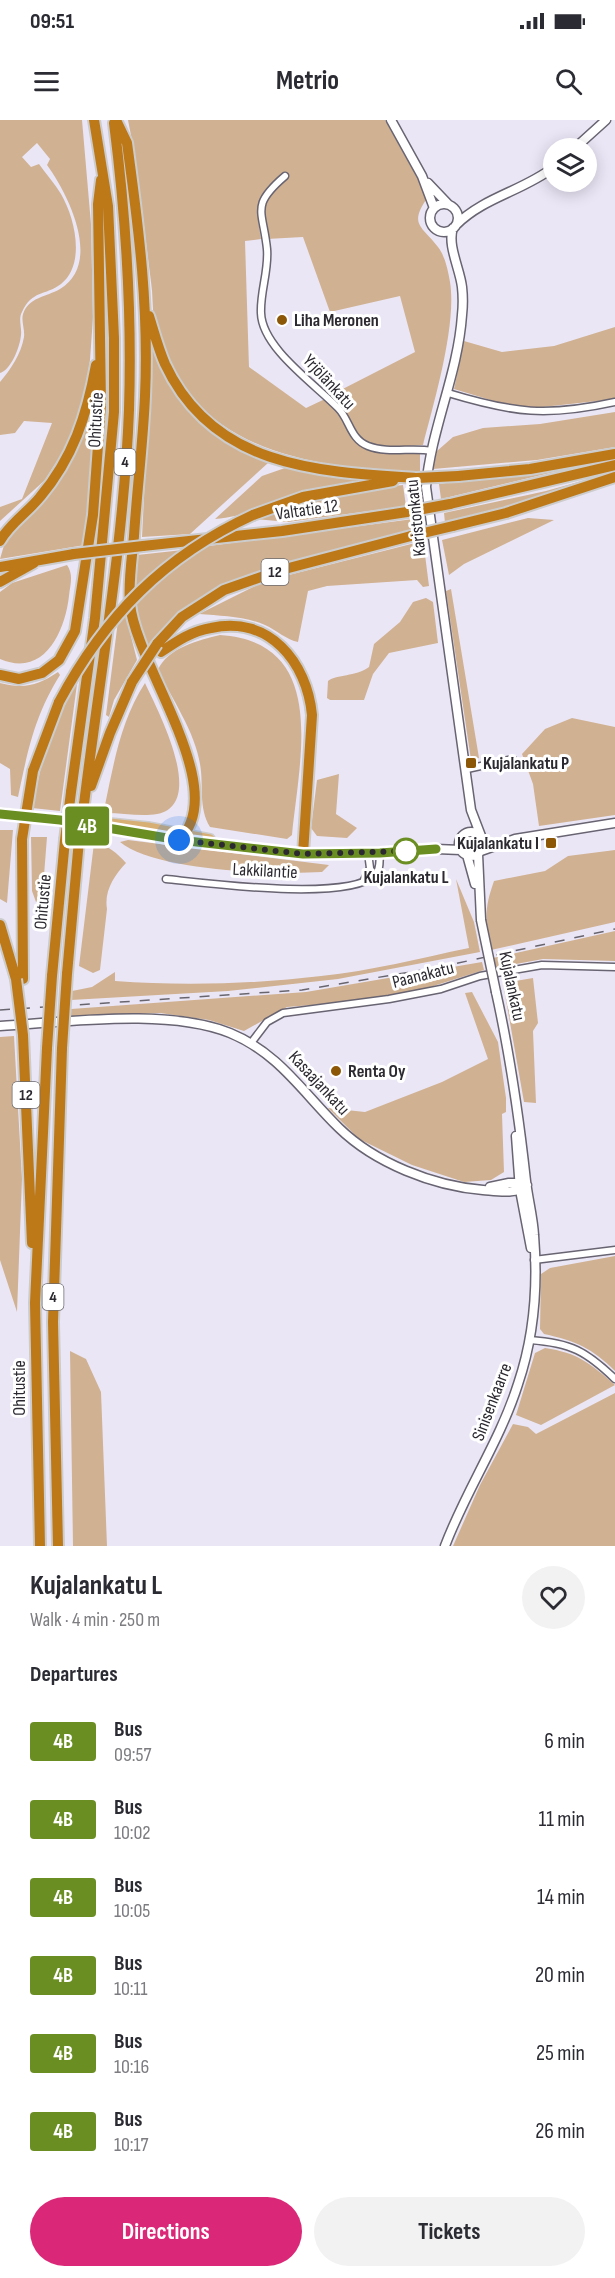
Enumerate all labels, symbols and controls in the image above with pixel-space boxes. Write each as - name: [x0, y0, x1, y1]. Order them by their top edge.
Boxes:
- text: 09:51: [30, 8, 74, 35]
- icon: menu: [30, 65, 63, 98]
- text: Metrio: [276, 65, 339, 97]
- icon: search: [552, 65, 585, 98]
- map controls: [543, 138, 597, 192]
- button: layers: [543, 138, 597, 192]
- place label: Liha Meronen: [294, 310, 379, 331]
- marker: Liha Meronen: [275, 313, 289, 327]
- street label: Yrjölänkatu: [298, 350, 360, 414]
- street label: Ohitustie: [84, 392, 108, 448]
- road number: 4: [114, 449, 136, 475]
- street label: Karistonkatu: [402, 478, 430, 558]
- street label: Valtatie 12: [274, 495, 340, 525]
- road number: 12: [262, 559, 288, 585]
- place label: Kujalankatu P: [483, 753, 569, 774]
- marker: Kujalankatu P: [464, 756, 478, 770]
- line badge: 4B: [60, 806, 114, 846]
- text: 4B: [77, 814, 97, 839]
- your location: [164, 825, 194, 855]
- place label: Kujalankatu I: [457, 833, 539, 854]
- marker: Kujalankatu I: [544, 836, 558, 850]
- marker: Kujalankatu L: [393, 838, 419, 864]
- street label: Lakkilantie: [232, 859, 298, 883]
- place label: Kujalankatu L: [363, 867, 449, 888]
- street label: Ohitustie: [30, 873, 56, 931]
- street label: Kujalankatu: [494, 949, 530, 1023]
- street label: Paanakatu: [390, 957, 456, 993]
- street label: Kasaajankatu: [284, 1047, 354, 1119]
- place label: Renta Oy: [348, 1061, 406, 1082]
- marker: Renta Oy: [329, 1064, 343, 1078]
- road number: 12: [12, 1082, 40, 1108]
- road number: 4: [42, 1284, 64, 1310]
- street label: Ohitustie: [9, 1360, 30, 1416]
- street label: Sinisenkaarre: [468, 1360, 516, 1444]
- button: heart: [522, 1566, 585, 1629]
- text: Kujalankatu L: [30, 1569, 162, 1602]
- text: Walk · 4 min · 250 m: [30, 1608, 160, 1632]
- text: Departures: [30, 1661, 118, 1688]
- text: Bus: [114, 1716, 143, 1743]
- text: 6 min: [544, 1728, 585, 1755]
- text: 4B: [53, 1729, 73, 1754]
- text: 09:57: [114, 1743, 152, 1767]
- text: Bus: [114, 1794, 143, 1821]
- text: 11 min: [538, 1806, 585, 1833]
- text: 4B: [53, 1807, 73, 1832]
- text: 10:02: [114, 1821, 151, 1845]
- text: Bus: [114, 1872, 143, 1899]
- text: 14 min: [537, 1884, 585, 1911]
- text: 4B: [53, 1885, 73, 1910]
- text: 10:05: [114, 1899, 150, 1923]
- text: Bus: [114, 1950, 143, 1977]
- text: 20 min: [535, 1962, 585, 1989]
- text: 4B: [53, 1963, 73, 1988]
- text: 10:11: [114, 1977, 147, 2001]
- text: Bus: [114, 2028, 143, 2055]
- text: 25 min: [536, 2040, 585, 2067]
- text: 4B: [53, 2041, 73, 2066]
- text: 10:16: [114, 2055, 149, 2079]
- text: Bus: [114, 2106, 143, 2133]
- text: 26 min: [535, 2118, 585, 2145]
- text: 4B: [53, 2119, 73, 2144]
- text: 10:17: [114, 2133, 148, 2157]
- button: Directions: [30, 2197, 302, 2266]
- button: Tickets: [314, 2197, 585, 2266]

